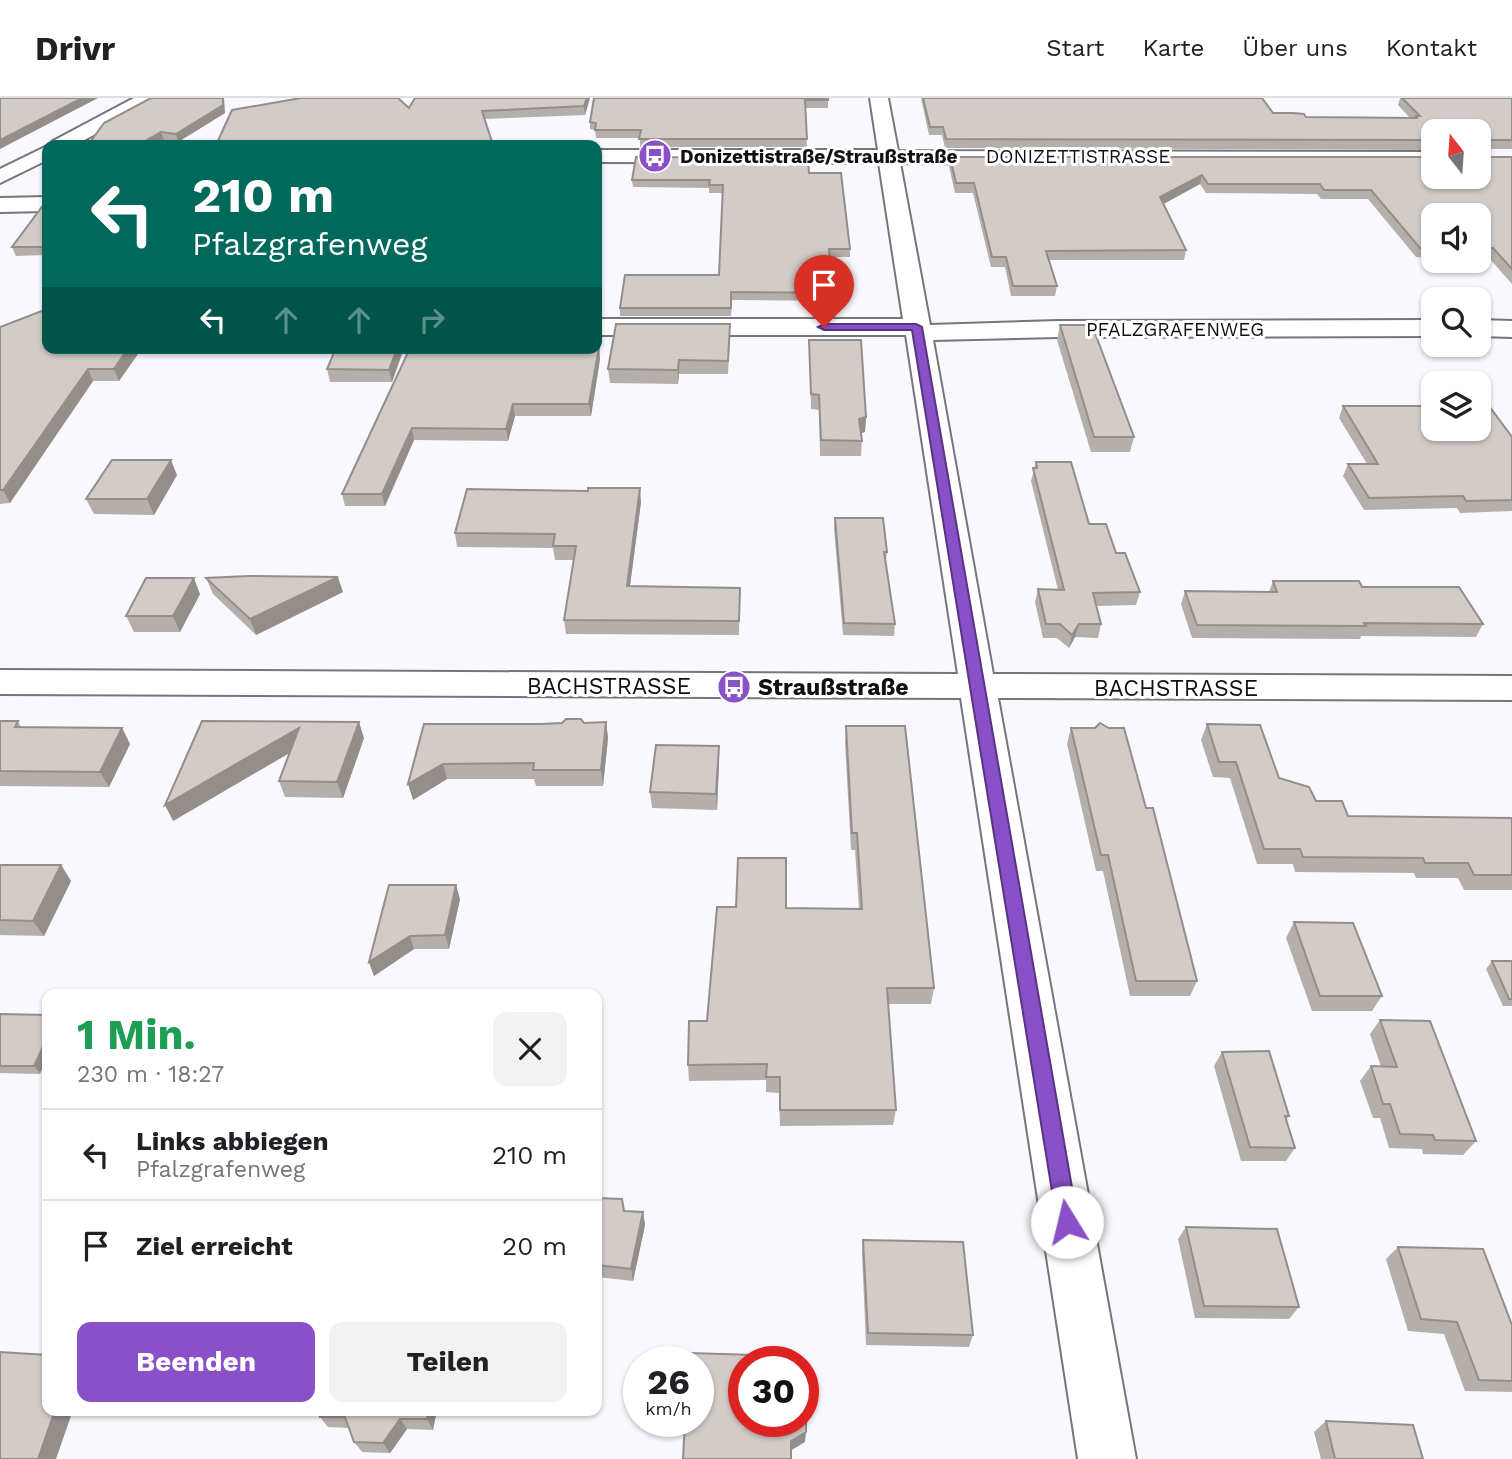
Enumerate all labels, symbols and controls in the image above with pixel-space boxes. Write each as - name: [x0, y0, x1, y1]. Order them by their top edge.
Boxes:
- text: Drivr: [35, 29, 115, 68]
- text: Start: [1046, 34, 1104, 62]
- text: Karte: [1142, 34, 1204, 62]
- text: Über uns: [1242, 34, 1348, 62]
- text: Kontakt: [1386, 34, 1477, 62]
- north arrow: [1421, 119, 1491, 189]
- map controls: [1421, 119, 1491, 441]
- bus stop icon: Donizettistraße/Straußstraße: [636, 137, 674, 175]
- place label: Donizettistraße/Straußstraße: [680, 145, 958, 168]
- street label: DONIZETTISTRASSE: [986, 145, 1170, 168]
- text: 210 m: [192, 166, 334, 224]
- icon: left: [77, 168, 168, 259]
- button: sound: [1421, 203, 1491, 273]
- text: Pfalzgrafenweg: [192, 225, 428, 263]
- pin: [794, 255, 854, 327]
- icon: arrive: [805, 266, 843, 304]
- button: search: [1421, 287, 1491, 357]
- icon: left: [194, 301, 232, 339]
- icon: ahead: [267, 301, 305, 339]
- icon: ahead: [340, 301, 378, 339]
- icon: right: [413, 301, 451, 339]
- street label: PFALZGRAFENWEG: [1086, 318, 1264, 341]
- button: layers: [1421, 371, 1491, 441]
- bus stop icon: Straußstraße: [715, 668, 753, 706]
- street label: BACHSTRASSE: [527, 673, 691, 700]
- place label: Straußstraße: [758, 674, 909, 701]
- street label: BACHSTRASSE: [1094, 675, 1258, 702]
- text: 1 Min.: [77, 1010, 196, 1059]
- button: close: [493, 1012, 567, 1086]
- text: 230 m · 18:27: [77, 1061, 224, 1088]
- text: Links abbiegen: [136, 1126, 329, 1156]
- icon: left: [77, 1136, 115, 1174]
- text: 210 m: [492, 1140, 567, 1170]
- text: Pfalzgrafenweg: [136, 1156, 305, 1183]
- position arrow: [1030, 1185, 1104, 1259]
- icon: arrive: [77, 1227, 115, 1265]
- text: Ziel erreicht: [136, 1231, 293, 1261]
- text: 20 m: [502, 1231, 567, 1261]
- button: Beenden: [77, 1322, 315, 1402]
- button: Teilen: [329, 1322, 567, 1402]
- speed limit sign: 30: [728, 1346, 819, 1437]
- text: 26: [647, 1361, 690, 1403]
- text: km/h: [645, 1398, 692, 1419]

